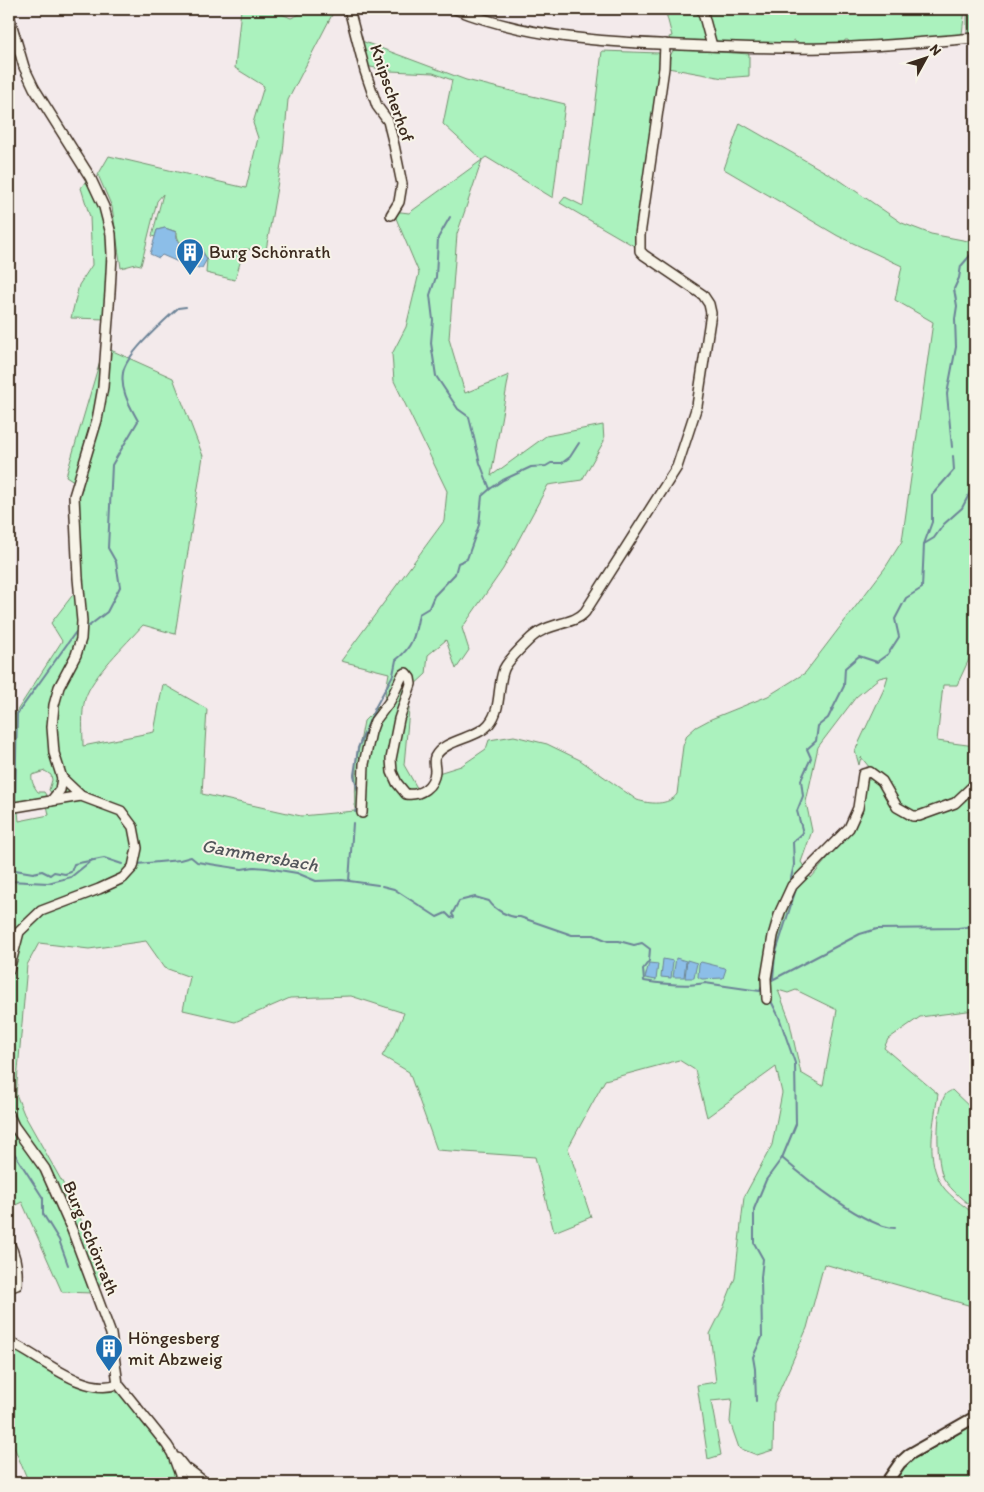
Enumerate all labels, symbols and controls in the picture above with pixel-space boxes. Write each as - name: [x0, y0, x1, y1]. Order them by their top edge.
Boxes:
- north arrow: [902, 32, 952, 82]
- street label: Knipscherhof: [365, 41, 419, 145]
- text: N: [926, 41, 945, 59]
- building icon: Burg Schönrath: [175, 237, 205, 276]
- place label: Burg Schönrath: [209, 241, 330, 263]
- water label: Gammersbach: [200, 833, 321, 877]
- street label: Burg Schönrath: [58, 1178, 124, 1298]
- place label: Höngesberg mit Abzweig: [128, 1327, 223, 1370]
- building icon: Höngesberg mit Abzweig: [94, 1333, 124, 1372]

